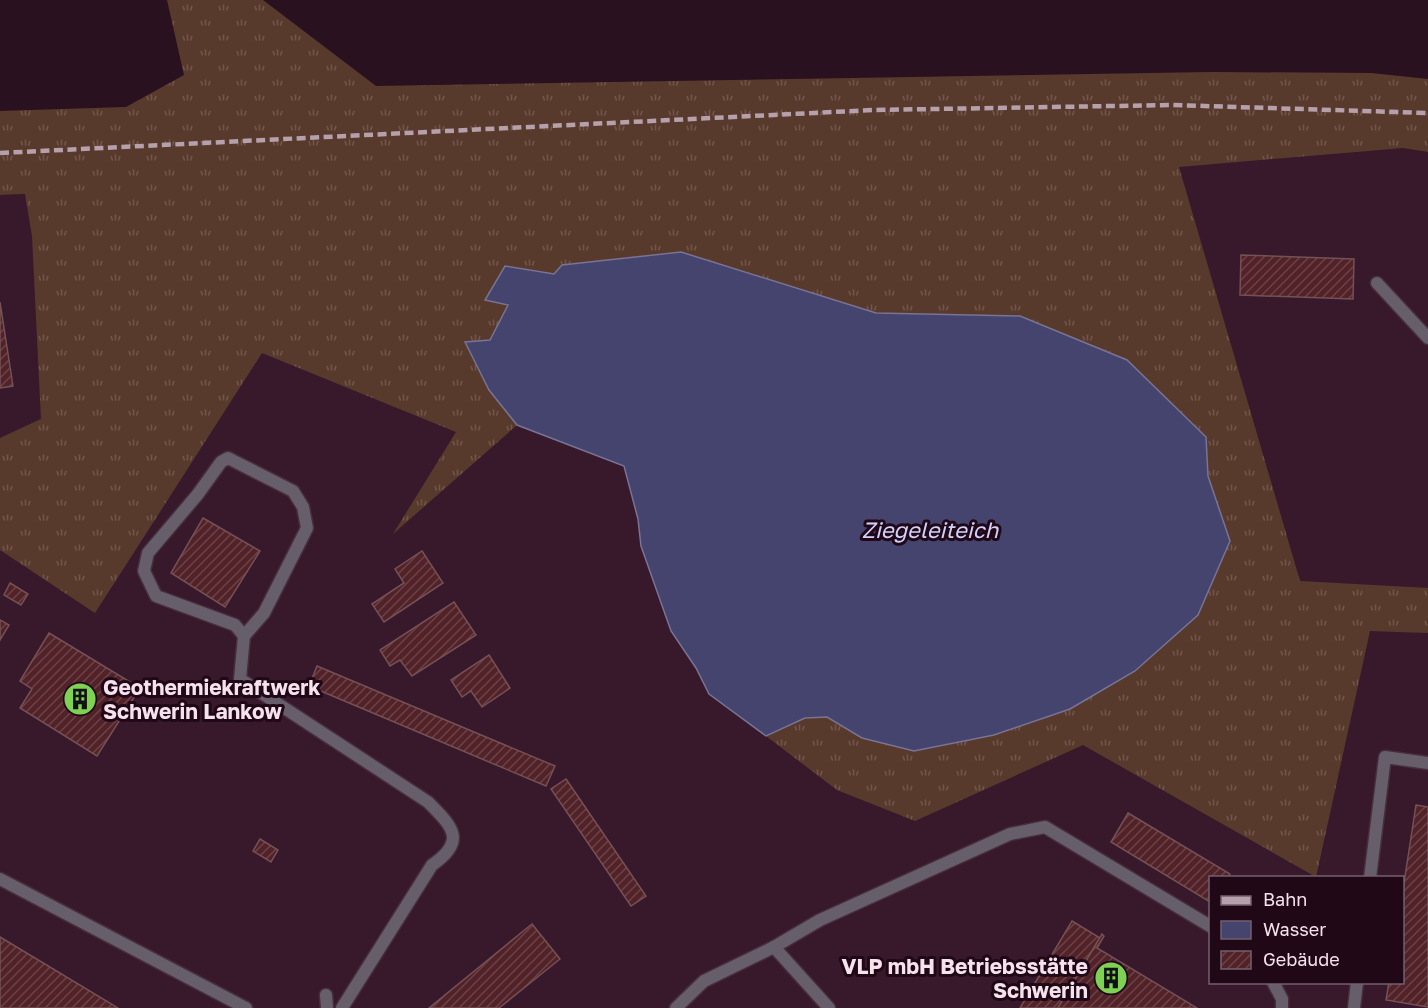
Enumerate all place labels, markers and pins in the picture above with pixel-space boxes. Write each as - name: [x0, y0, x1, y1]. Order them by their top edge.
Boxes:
- place label: Geothermiekraftwerk Schwerin Lankow: [103, 674, 321, 724]
- building icon: Geothermiekraftwerk Schwerin Lankow: [62, 681, 98, 717]
- place label: VLP mbH Betriebsstätte Schwerin: [842, 953, 1088, 1003]
- building icon: VLP mbH Betriebsstätte Schwerin: [1093, 960, 1129, 996]

